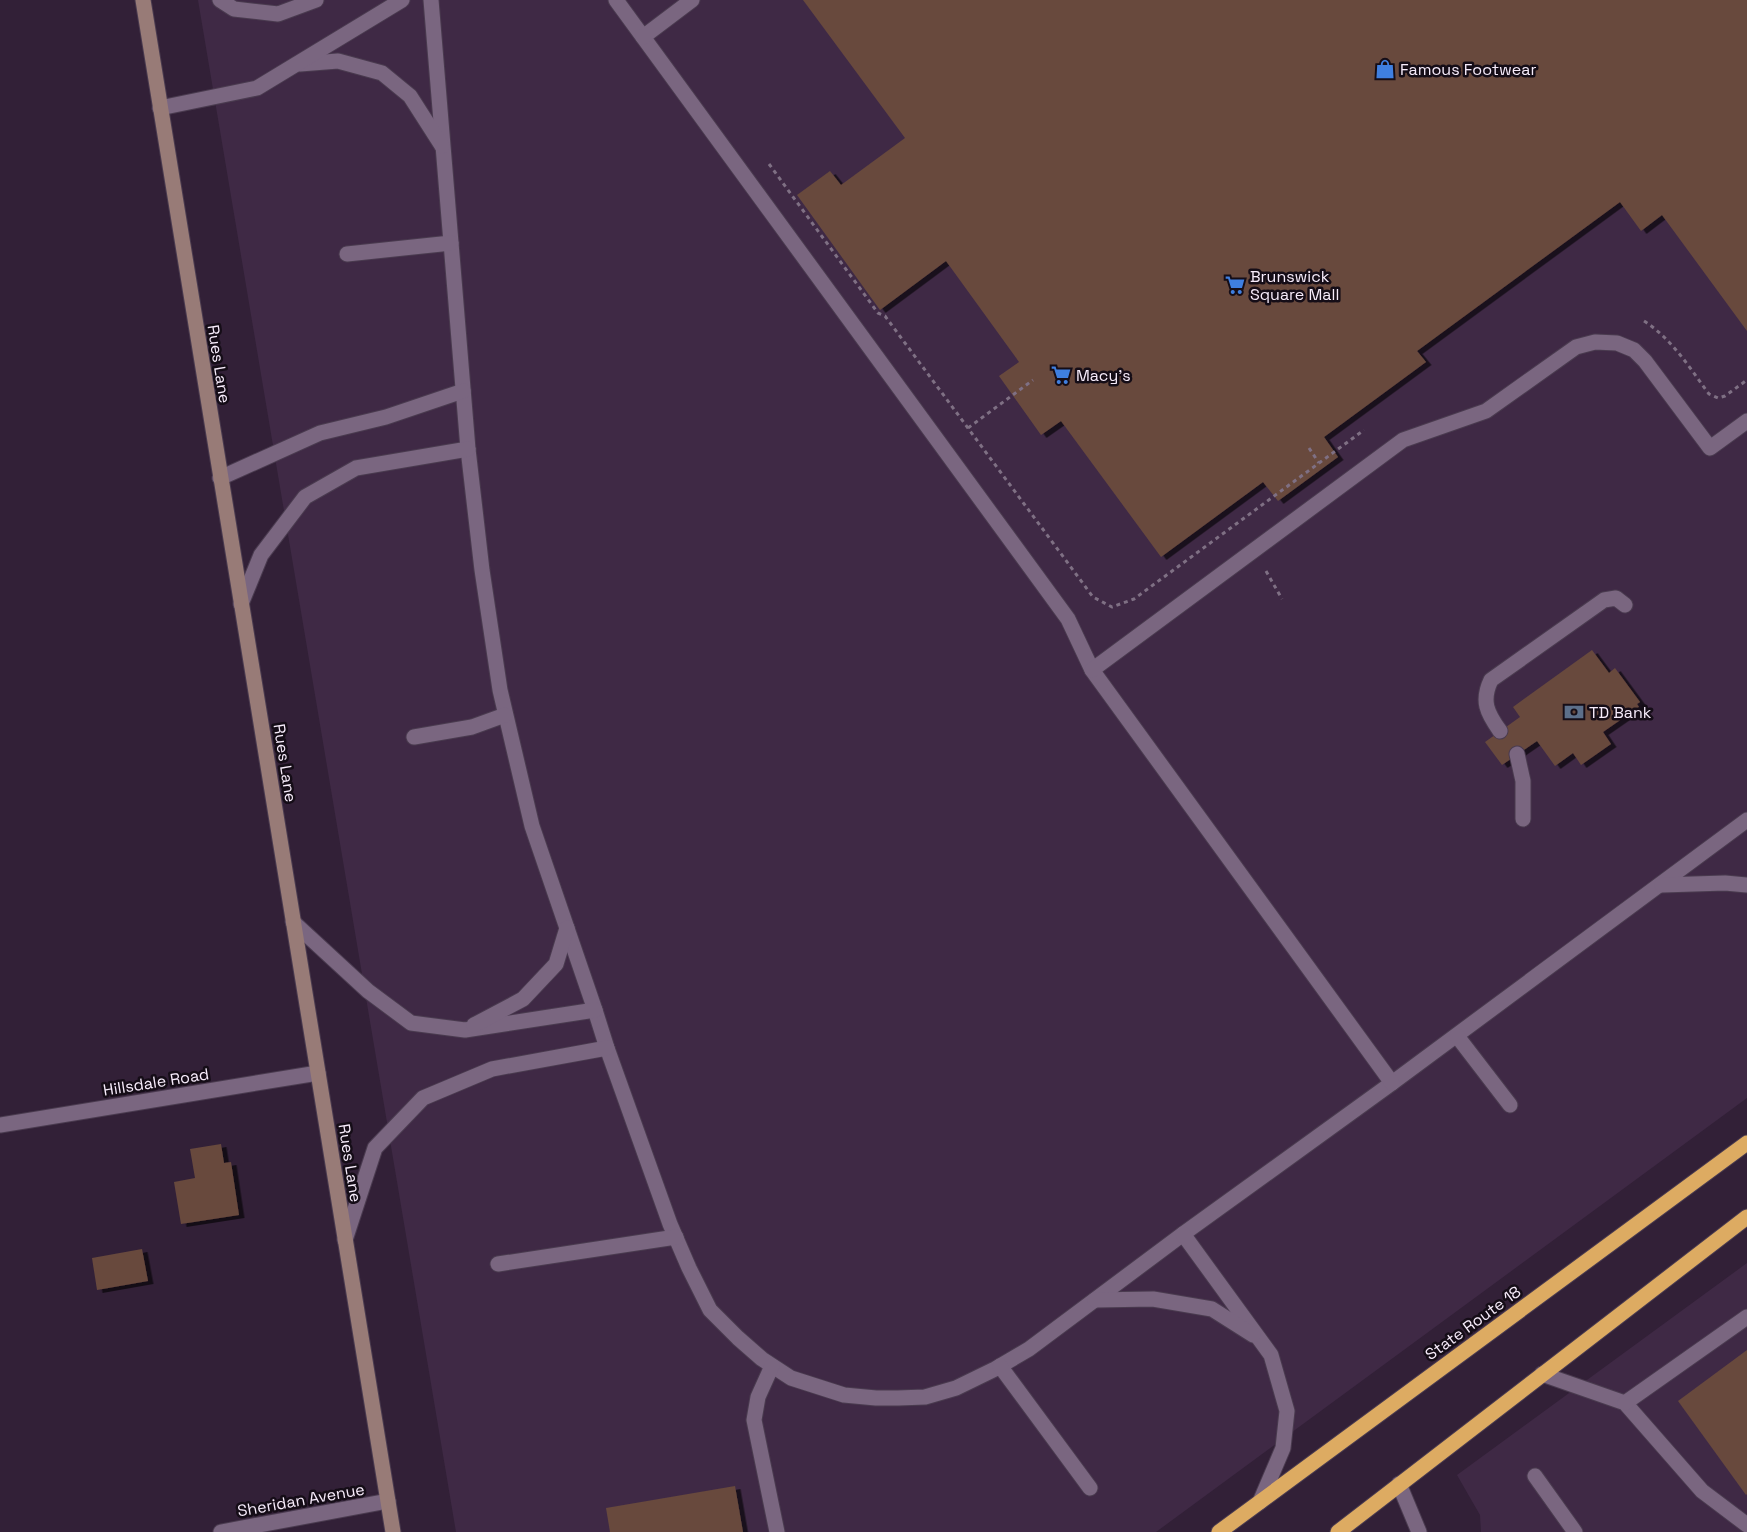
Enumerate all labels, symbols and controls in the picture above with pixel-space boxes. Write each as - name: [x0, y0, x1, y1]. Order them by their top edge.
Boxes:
- shop icon: Famous Footwear: [1374, 58, 1396, 80]
- place label: Famous Footwear: [1400, 59, 1536, 80]
- place label: Brunswick Square Mall: [1250, 266, 1339, 305]
- supermarket icon: Brunswick Square Mall: [1224, 274, 1246, 296]
- street label: Rues Lane: [202, 323, 236, 405]
- supermarket icon: Macy's: [1050, 364, 1072, 386]
- place label: Macy's: [1076, 365, 1131, 386]
- bank icon: TD Bank: [1563, 701, 1585, 723]
- place label: TD Bank: [1589, 702, 1652, 723]
- street label: Rues Lane: [268, 722, 302, 804]
- street label: Hillsdale Road: [102, 1063, 210, 1101]
- street label: Rues Lane: [333, 1122, 367, 1204]
- street label: State Route 18: [1421, 1281, 1525, 1365]
- street label: Sheridan Avenue: [236, 1478, 366, 1522]

